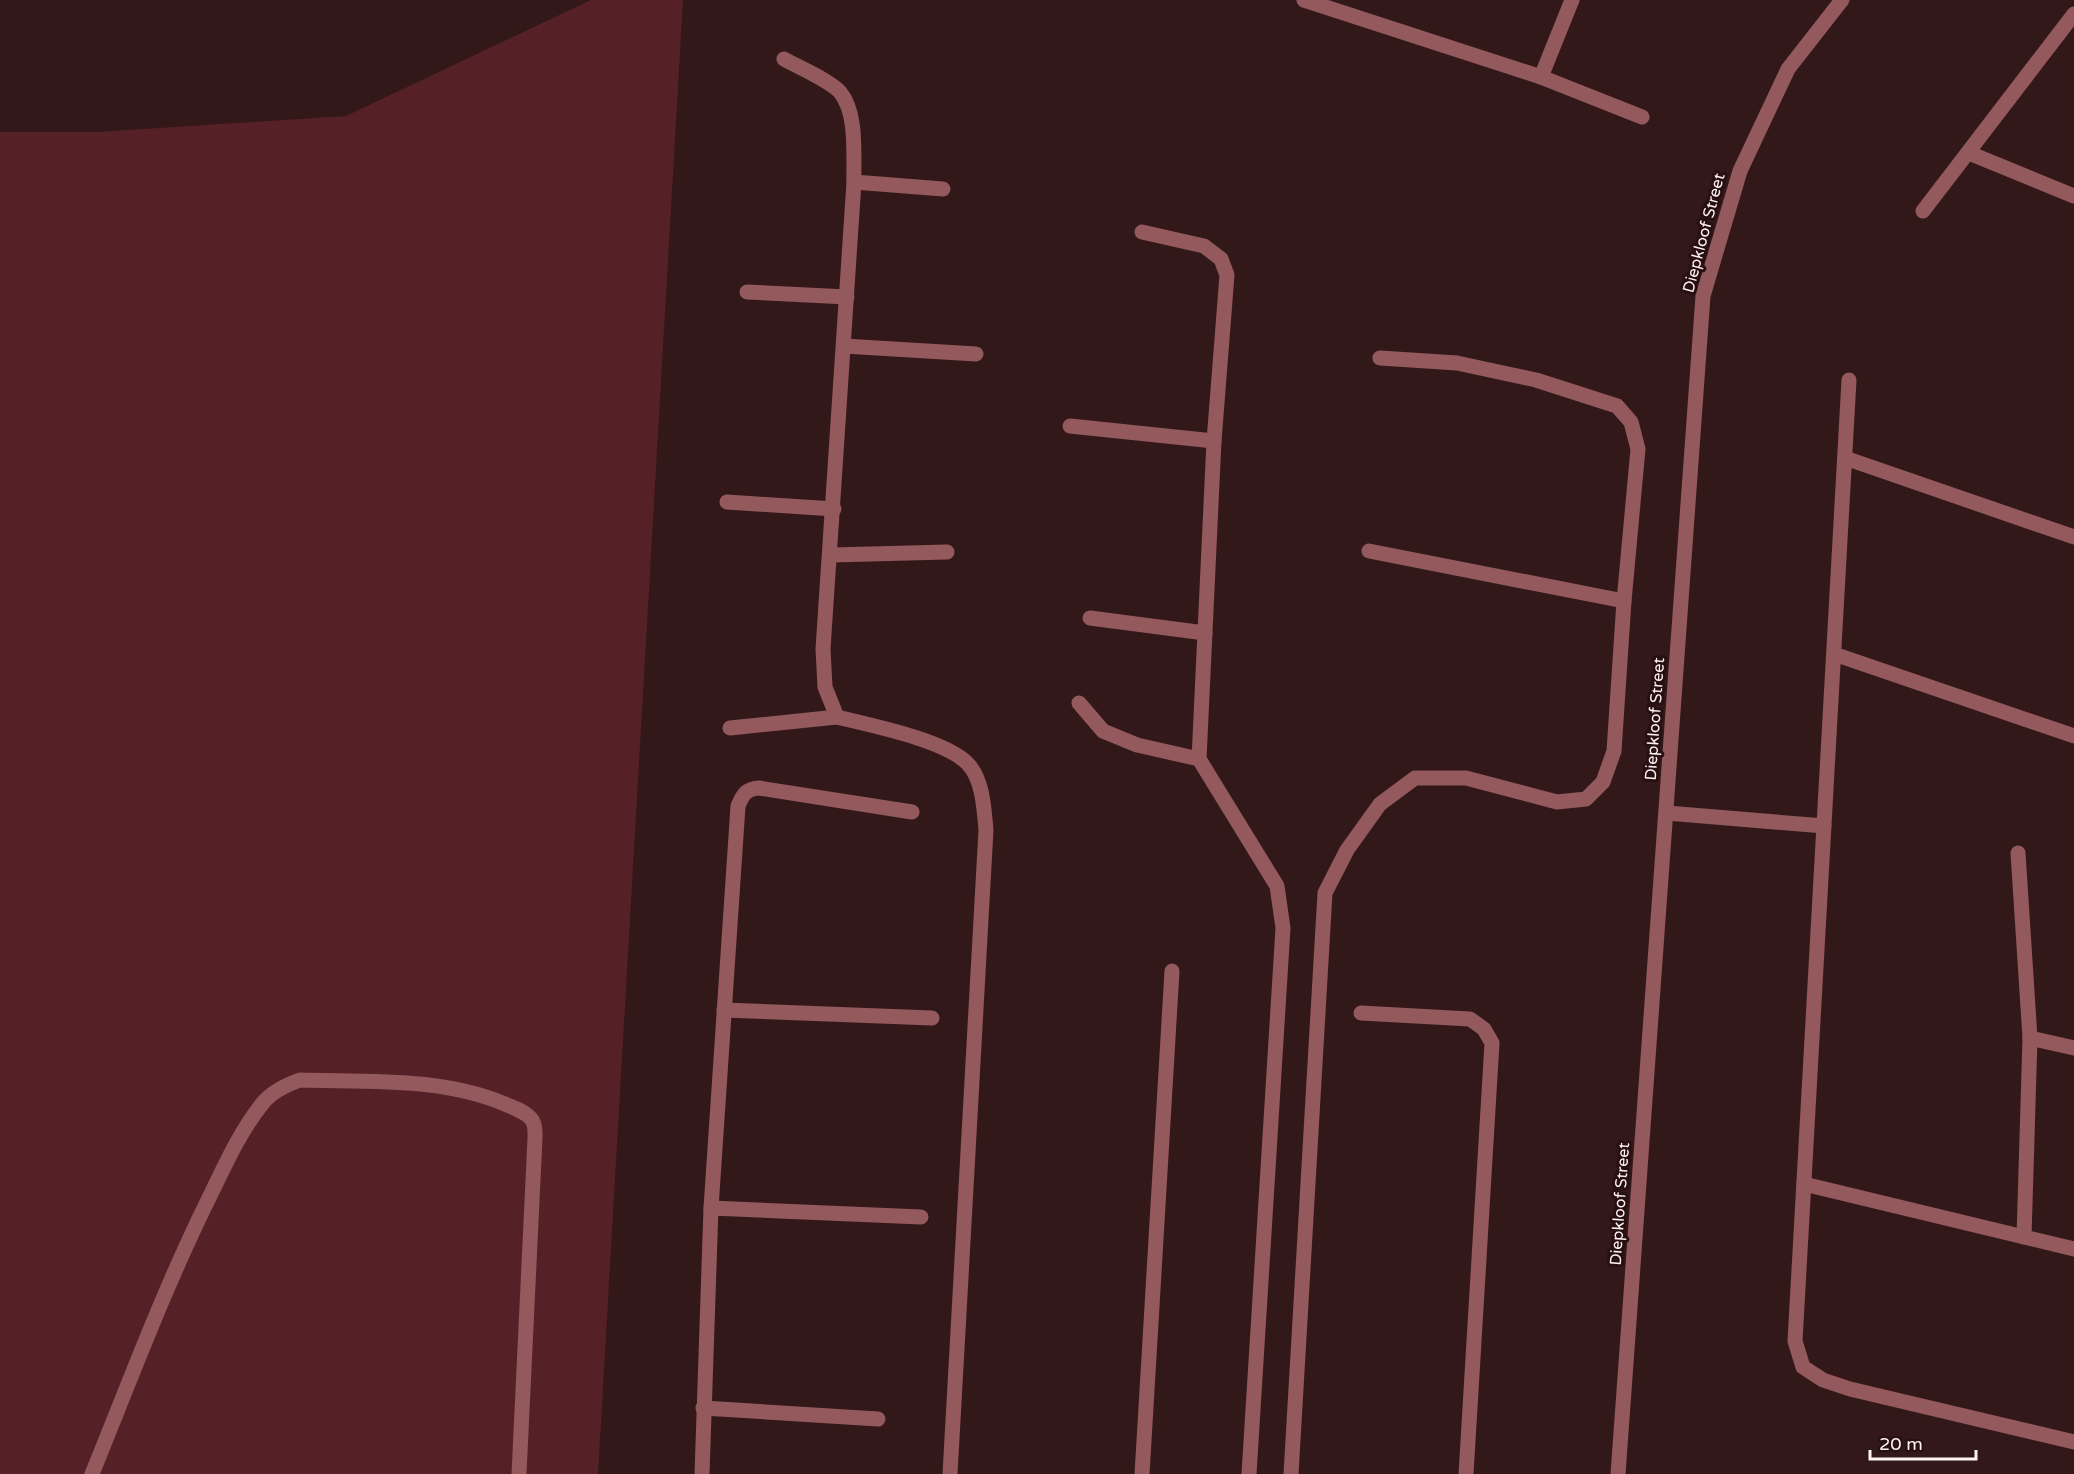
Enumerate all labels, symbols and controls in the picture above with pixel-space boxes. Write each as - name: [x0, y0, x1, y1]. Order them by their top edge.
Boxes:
- street label: Diepkloof Street: [1678, 171, 1730, 295]
- street label: Diepkloof Street: [1641, 657, 1669, 781]
- street label: Diepkloof Street: [1606, 1142, 1634, 1266]
- scale bar: [1870, 1423, 1976, 1461]
- text: 20 m: [1879, 1433, 1923, 1455]

